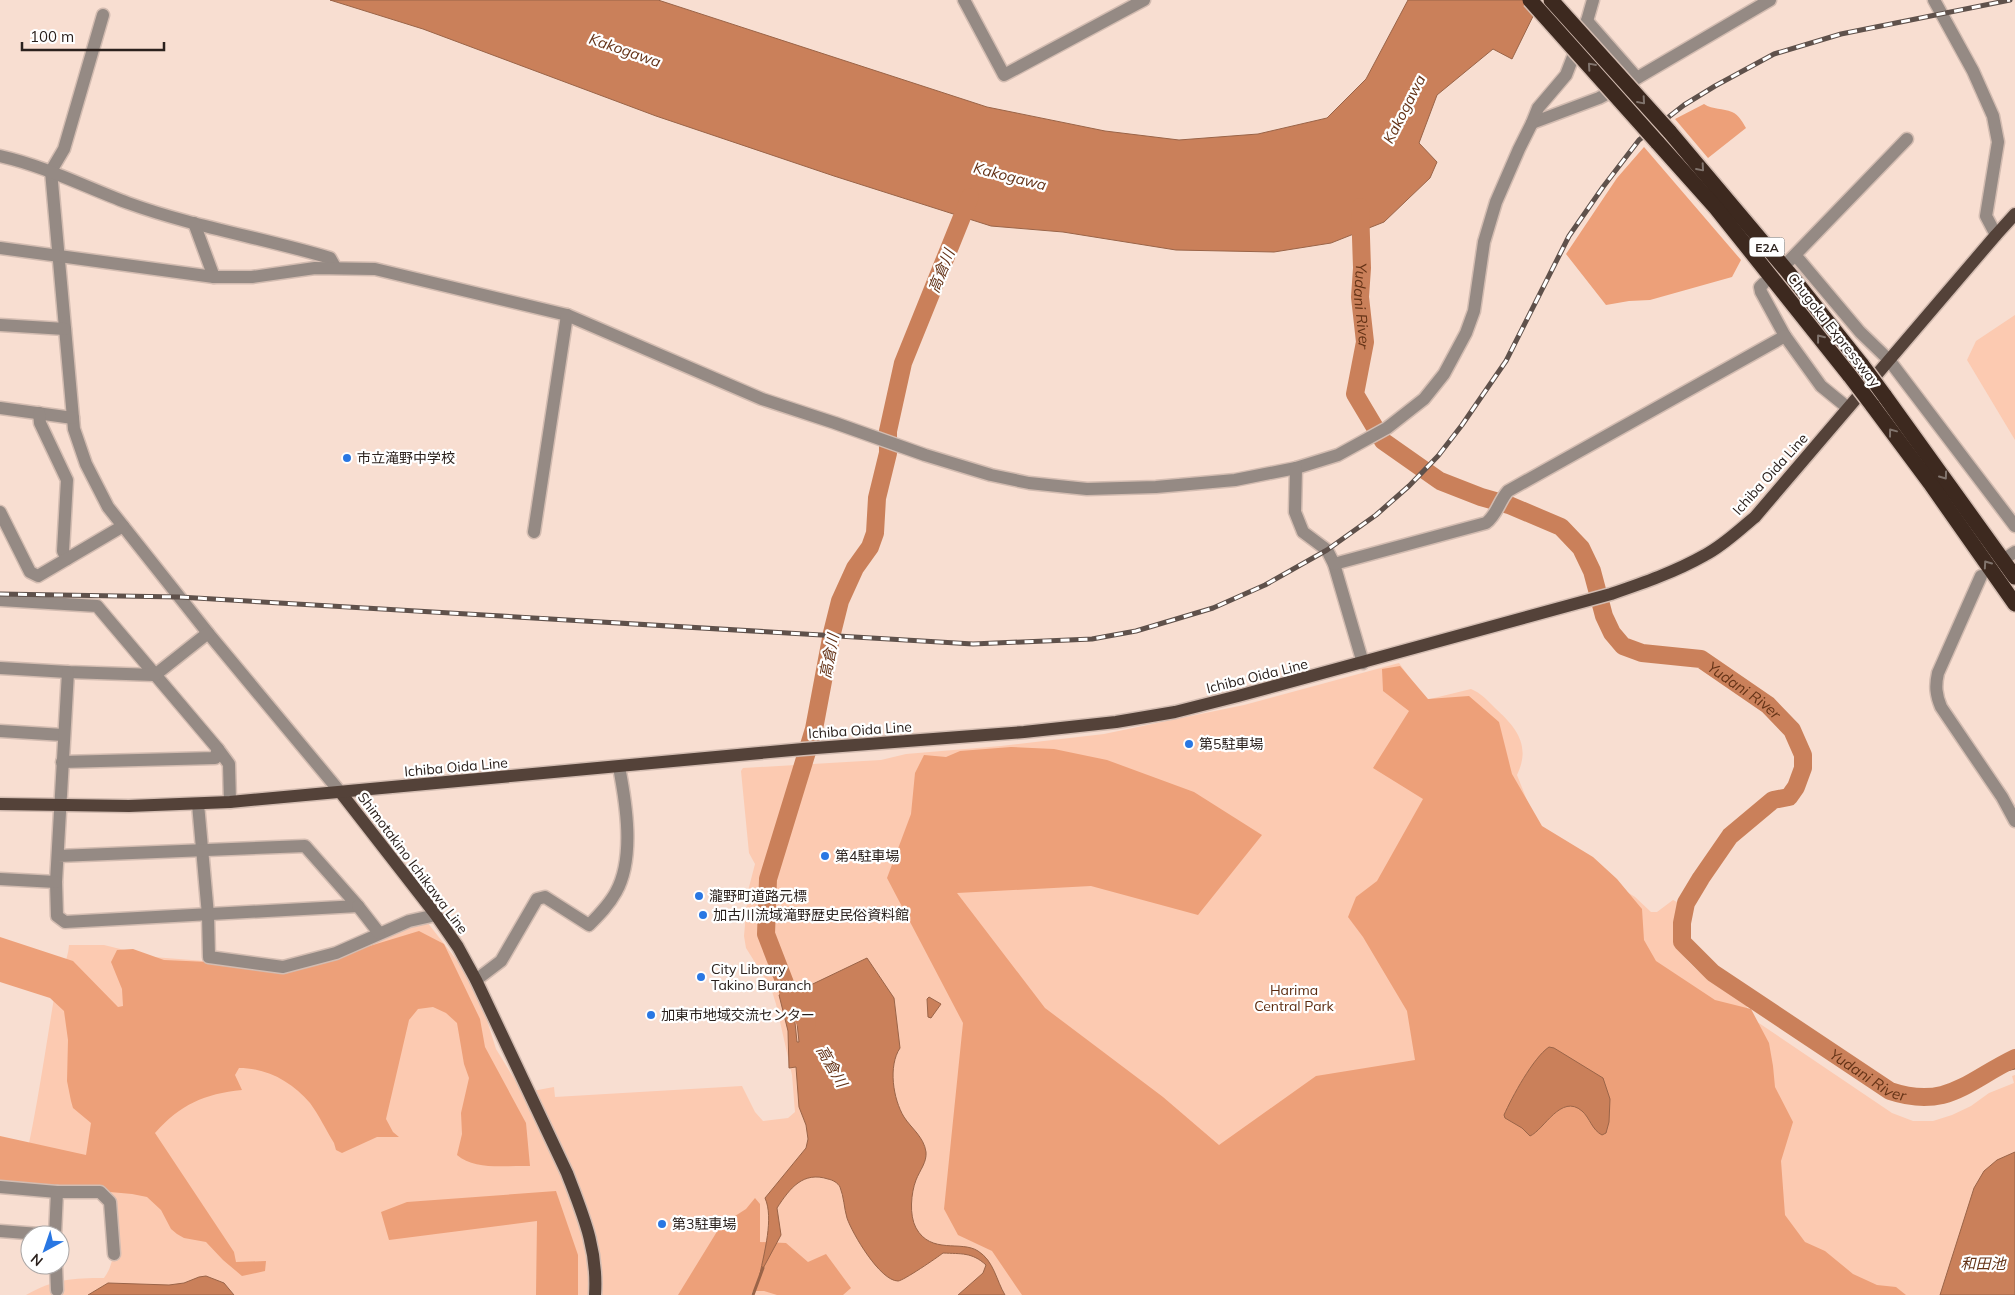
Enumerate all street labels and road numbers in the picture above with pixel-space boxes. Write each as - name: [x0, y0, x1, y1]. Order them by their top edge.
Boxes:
- road number: E2A: [1750, 238, 1784, 256]
- street label: Chugoku Expressway: [1784, 269, 1884, 391]
- street label: Ichiba Oida Line: [1729, 429, 1811, 519]
- street label: Ichiba Oida Line: [1204, 655, 1310, 697]
- street label: Ichiba Oida Line: [808, 717, 912, 743]
- street label: Ichiba Oida Line: [403, 754, 509, 780]
- street label: Shimotakino Ichikawa Line: [354, 789, 472, 937]

